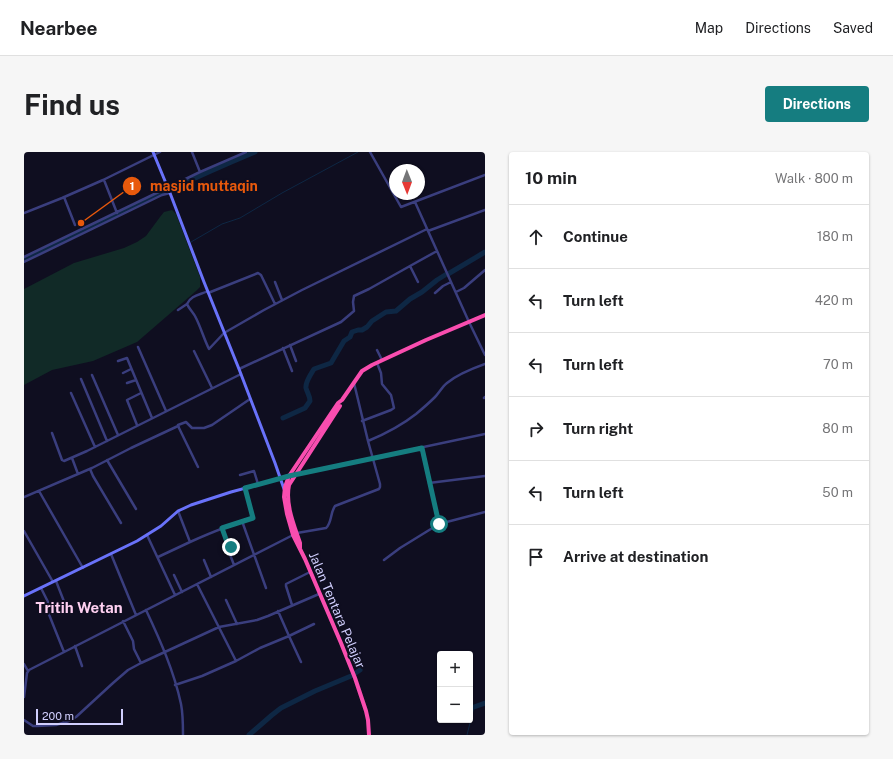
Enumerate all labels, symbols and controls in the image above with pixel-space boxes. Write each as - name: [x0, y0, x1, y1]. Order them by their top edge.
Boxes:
- text: Nearbee: [20, 17, 98, 39]
- text: Map: [695, 20, 723, 36]
- text: Directions: [745, 20, 811, 36]
- text: Saved: [833, 20, 873, 36]
- button: Directions: [765, 86, 869, 122]
- text: Find us: [24, 88, 120, 121]
- north arrow: [389, 164, 425, 200]
- text: 10 min: [525, 168, 577, 188]
- text: Walk · 800 m: [775, 171, 853, 186]
- callout: masjid muttaqin: [122, 173, 266, 199]
- text: masjid muttaqin: [150, 178, 258, 194]
- text: 1: [129, 179, 135, 193]
- icon: ahead: [525, 226, 547, 248]
- text: Continue: [563, 228, 628, 245]
- text: 180 m: [817, 229, 853, 244]
- icon: left: [525, 290, 547, 312]
- text: Turn left: [563, 292, 624, 309]
- text: 420 m: [815, 293, 853, 308]
- icon: left: [525, 354, 547, 376]
- text: Turn left: [563, 356, 624, 373]
- text: 70 m: [823, 357, 853, 372]
- icon: right: [525, 418, 547, 440]
- text: Turn right: [563, 420, 633, 437]
- text: 80 m: [822, 421, 853, 436]
- icon: left: [525, 482, 547, 504]
- text: Turn left: [563, 484, 624, 501]
- text: 50 m: [822, 485, 853, 500]
- route start: [430, 515, 448, 533]
- route end: [222, 538, 240, 556]
- icon: arrive: [525, 546, 547, 568]
- text: Arrive at destination: [563, 548, 708, 565]
- street label: Jalan Tentara Pelajar: [306, 550, 368, 670]
- district label: Tritih Wetan: [35, 599, 123, 616]
- map controls: [437, 651, 473, 723]
- button: +: [437, 651, 473, 687]
- button: −: [437, 687, 473, 723]
- scale bar: [36, 707, 123, 726]
- text: 200 m: [42, 710, 74, 722]

